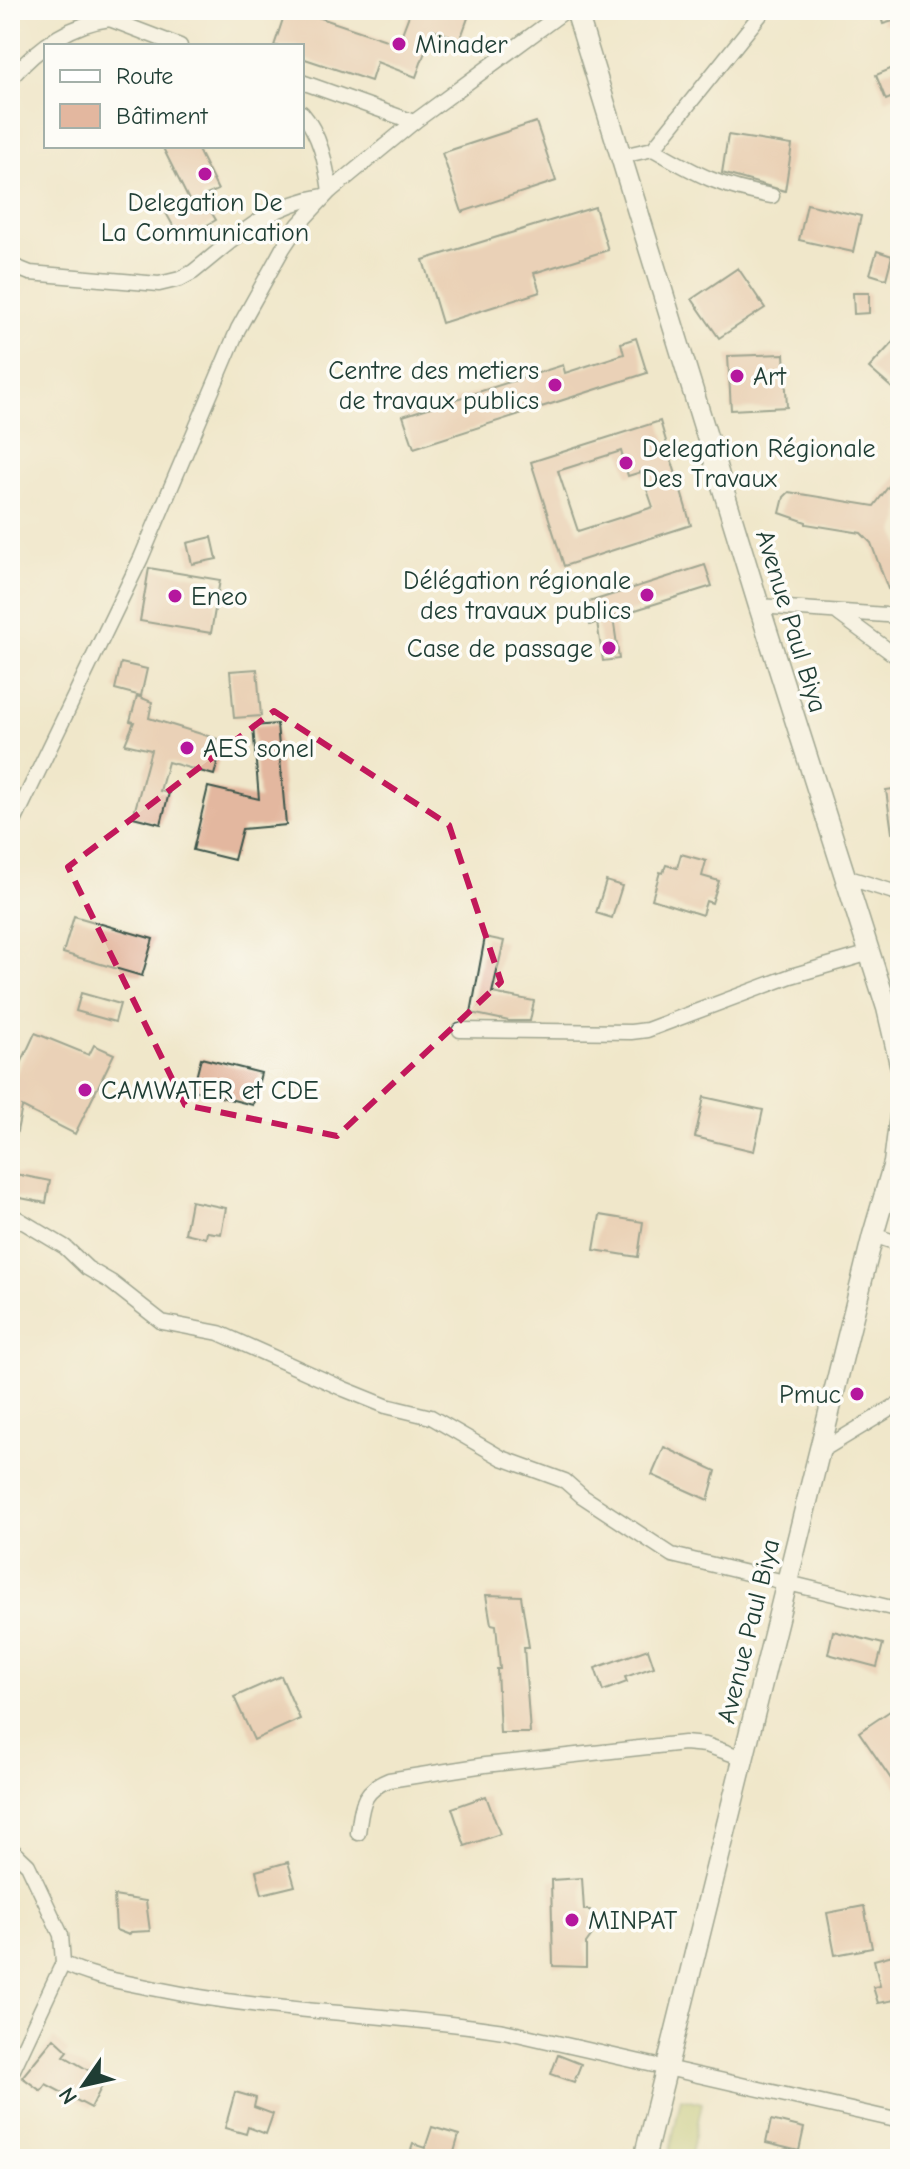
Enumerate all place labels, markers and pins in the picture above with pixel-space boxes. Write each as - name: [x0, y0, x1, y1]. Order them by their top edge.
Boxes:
- place label: Minader: [415, 30, 508, 60]
- marker: Minader: [390, 35, 408, 53]
- marker: Delegation De La Communication: [196, 165, 214, 183]
- place label: Delegation De La Communication: [101, 188, 309, 248]
- place label: Centre des metiers de travaux publics: [328, 356, 539, 416]
- place label: Art: [753, 362, 787, 392]
- marker: Art: [728, 367, 746, 385]
- marker: Centre des metiers de travaux publics: [546, 376, 564, 394]
- place label: Delegation Régionale Des Travaux: [642, 434, 876, 494]
- marker: Delegation Régionale Des Travaux: [617, 454, 635, 472]
- place label: Délégation régionale des travaux publics: [403, 566, 631, 626]
- place label: Eneo: [191, 582, 248, 612]
- marker: Délégation régionale des travaux publics: [638, 586, 656, 604]
- marker: Eneo: [166, 587, 184, 605]
- place label: Case de passage: [407, 634, 593, 664]
- marker: Case de passage: [600, 639, 618, 657]
- place label: AES sonel: [203, 734, 314, 764]
- marker: AES sonel: [178, 739, 196, 757]
- place label: CAMWATER et CDE: [101, 1076, 319, 1106]
- marker: CAMWATER et CDE: [76, 1081, 94, 1099]
- place label: Pmuc: [779, 1380, 841, 1410]
- marker: Pmuc: [848, 1385, 866, 1403]
- place label: MINPAT: [588, 1906, 678, 1936]
- marker: MINPAT: [563, 1911, 581, 1929]

